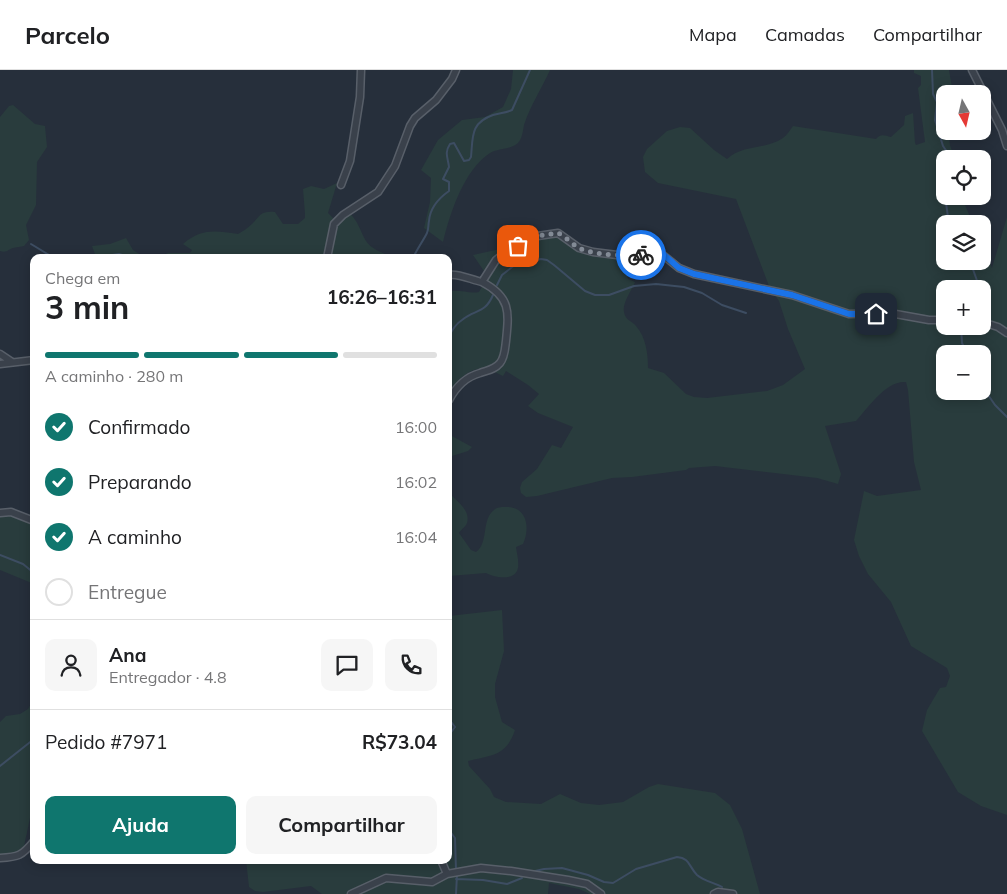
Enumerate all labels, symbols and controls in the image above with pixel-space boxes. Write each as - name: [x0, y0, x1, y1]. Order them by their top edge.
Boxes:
- text: Parcelo: [25, 20, 110, 50]
- text: Mapa: [689, 23, 737, 46]
- text: Camadas: [765, 23, 845, 46]
- text: Compartilhar: [873, 23, 982, 46]
- north arrow: [936, 85, 991, 140]
- map controls: [936, 85, 991, 400]
- button: locate: [936, 150, 991, 205]
- button: layers: [936, 215, 991, 270]
- pin: [497, 225, 539, 267]
- courier: [616, 230, 666, 280]
- icon: bag: [504, 232, 532, 260]
- icon: bike: [627, 241, 655, 269]
- text: Chega em: [45, 268, 120, 288]
- button: +: [936, 280, 991, 335]
- text: 16:26–16:31: [327, 285, 437, 309]
- text: 3 min: [45, 287, 129, 327]
- pin: [855, 293, 897, 335]
- icon: home: [862, 300, 890, 328]
- button: −: [936, 345, 991, 400]
- text: A caminho · 280 m: [45, 366, 183, 386]
- icon: check: [45, 413, 73, 441]
- text: Confirmado: [88, 415, 190, 439]
- text: 16:00: [395, 417, 437, 437]
- icon: check: [45, 468, 73, 496]
- text: Preparando: [88, 470, 192, 494]
- text: 16:02: [395, 472, 437, 492]
- icon: check: [45, 523, 73, 551]
- text: A caminho: [88, 525, 182, 549]
- text: 16:04: [395, 527, 437, 547]
- text: Entregue: [88, 580, 167, 604]
- button: person: [45, 639, 97, 691]
- button: chat: [321, 639, 373, 691]
- button: phone: [385, 639, 437, 691]
- text: Ana: [109, 643, 147, 667]
- text: Entregador · 4.8: [109, 667, 226, 687]
- text: Pedido #7971: [45, 730, 167, 754]
- text: R$73.04: [362, 730, 437, 754]
- button: Ajuda: [45, 796, 236, 854]
- button: Compartilhar: [246, 796, 437, 854]

